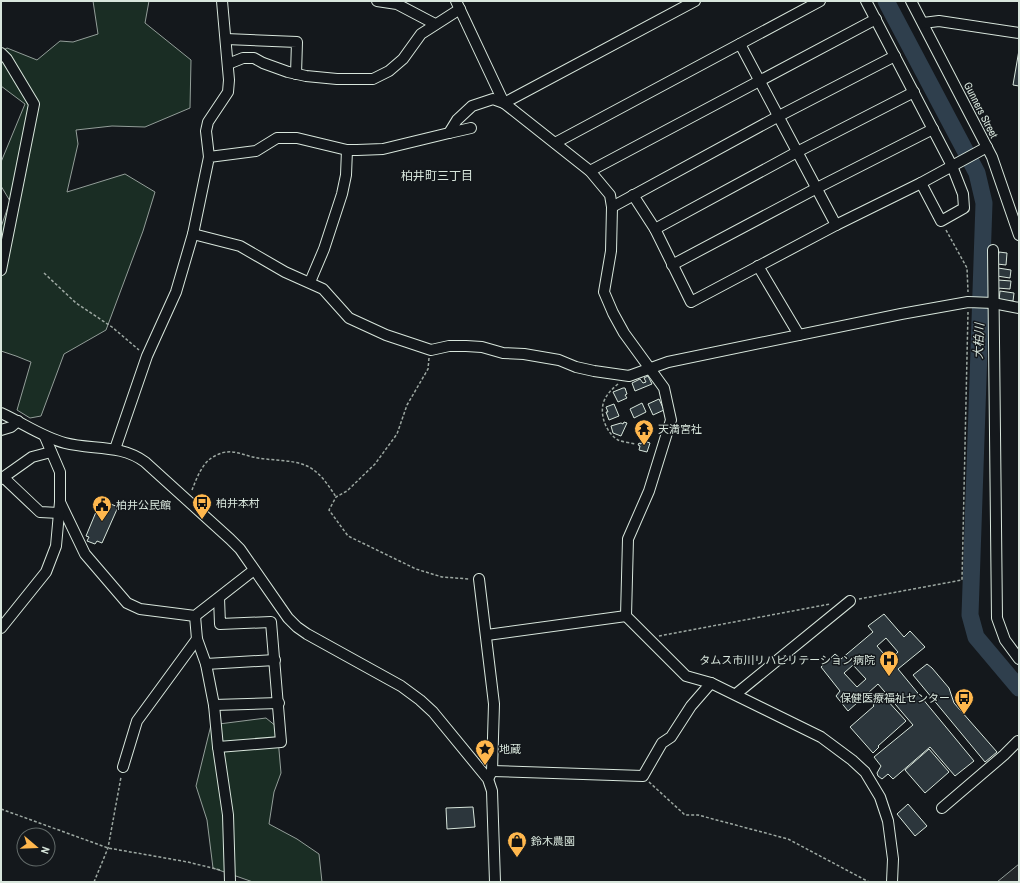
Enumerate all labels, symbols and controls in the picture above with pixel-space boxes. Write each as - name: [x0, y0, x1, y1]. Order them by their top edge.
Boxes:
- street label: Gunners Street: [961, 80, 1001, 141]
- district label: 柏井町三丁目: [401, 168, 473, 184]
- water label: 大柏川: [970, 321, 988, 359]
- temple icon: 天満宮社: [633, 418, 655, 446]
- place label: 天満宮社: [658, 422, 702, 436]
- bus stop icon: 柏井本村: [191, 492, 213, 520]
- public building icon: 柏井公民館: [91, 494, 113, 522]
- place label: 柏井本村: [216, 496, 260, 510]
- place label: 柏井公民館: [116, 498, 171, 512]
- hospital icon: タムス市川リハビリテーション病院: [878, 649, 900, 677]
- place label: タムス市川リハビリテーション病院: [699, 653, 875, 667]
- bus stop icon: 保健医療福祉センター: [953, 687, 975, 715]
- place label: 保健医療福祉センター: [840, 691, 950, 705]
- place icon: 地蔵: [474, 738, 496, 766]
- place label: 地蔵: [499, 742, 521, 756]
- north arrow: [16, 827, 56, 867]
- shop icon: 鈴木農園: [506, 830, 528, 858]
- place label: 鈴木農園: [531, 834, 575, 848]
- text: N: [38, 845, 53, 856]

